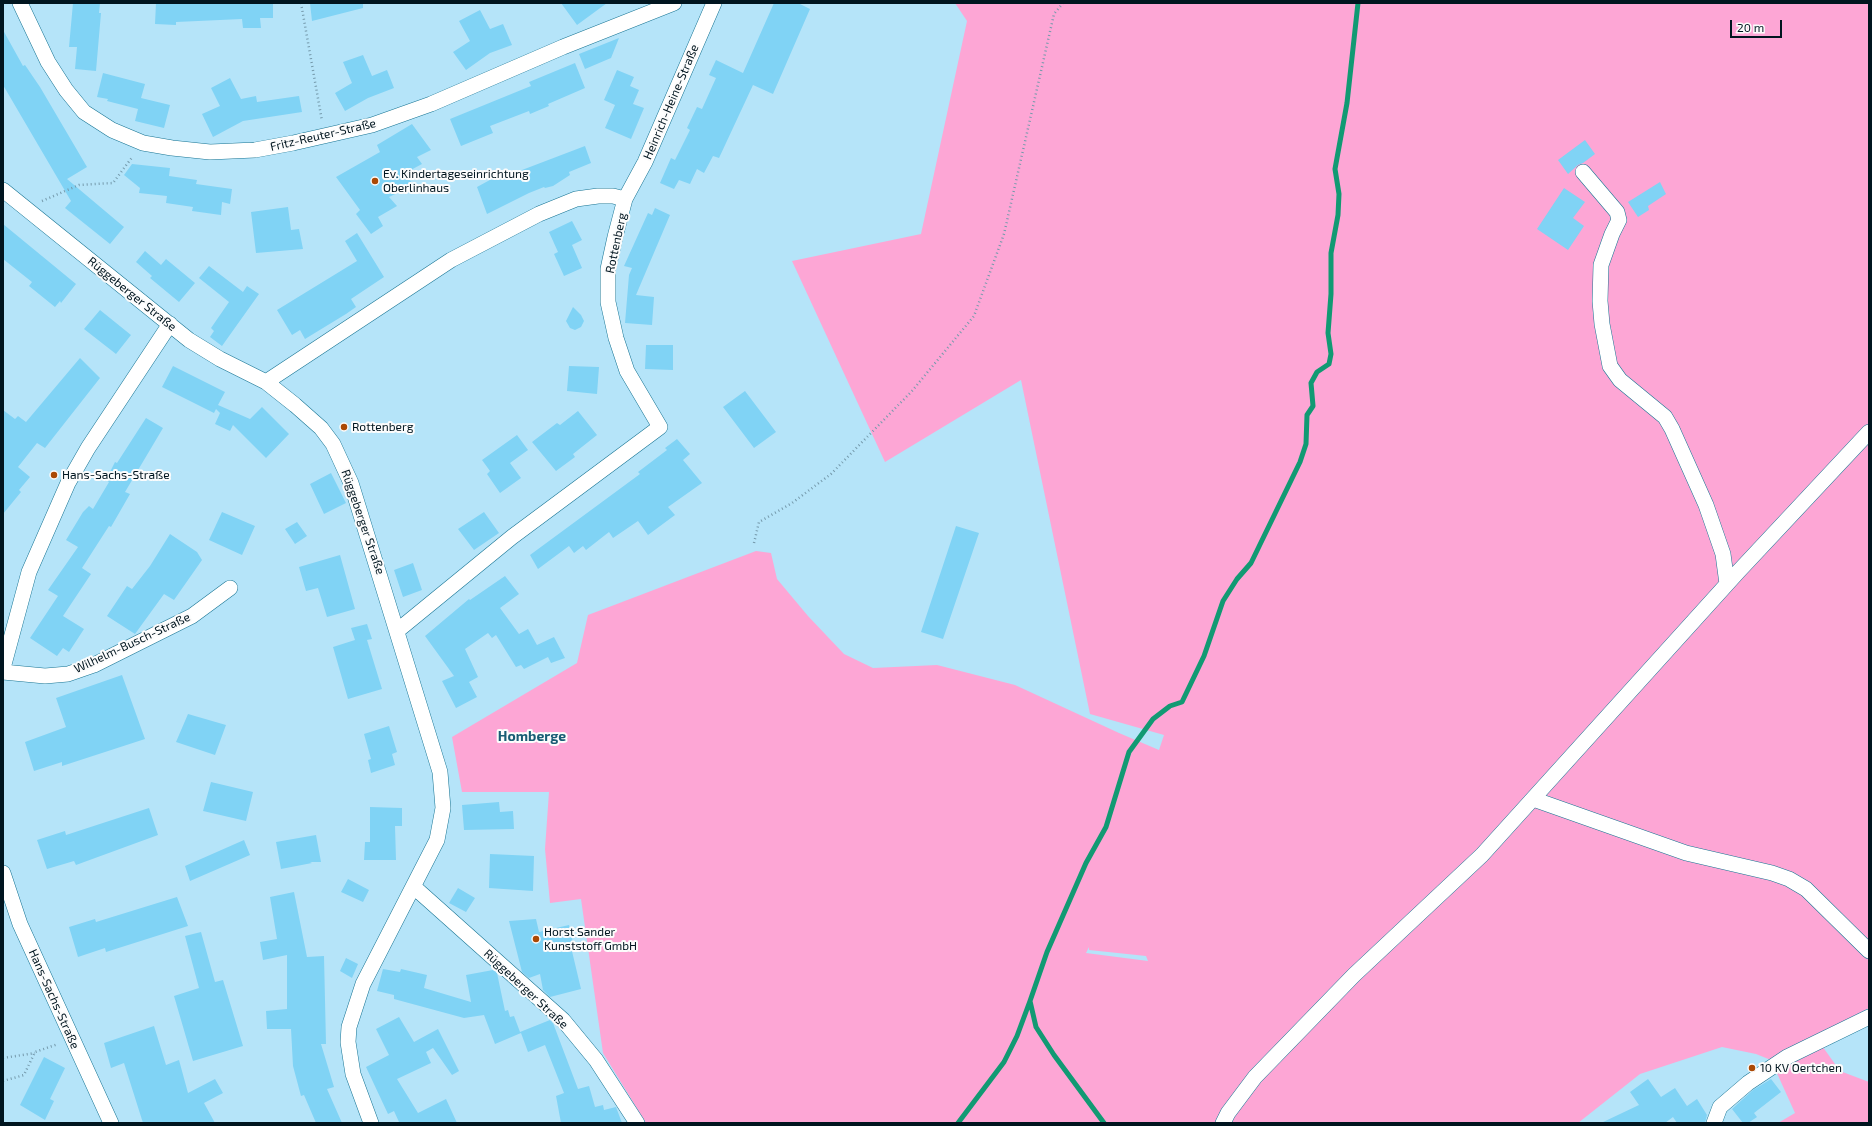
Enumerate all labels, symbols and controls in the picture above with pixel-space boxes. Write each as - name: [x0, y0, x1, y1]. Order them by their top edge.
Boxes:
- scale bar: [1732, 12, 1784, 38]
- text: 20 m: [1737, 20, 1764, 34]
- street label: Heinrich-Heine-Straße: [640, 42, 702, 162]
- street label: Fritz-Reuter-Straße: [269, 116, 377, 154]
- place label: Ev. Kindertageseinrichtung Oberlinhaus: [383, 167, 529, 195]
- marker: Ev. Kindertageseinrichtung Oberlinhaus: [370, 176, 380, 186]
- street label: Rottenberg: [603, 211, 629, 275]
- street label: Rüggeberger Straße: [85, 254, 179, 334]
- place label: Rottenberg: [352, 420, 413, 434]
- marker: Rottenberg: [339, 422, 349, 432]
- place label: Hans-Sachs-Straße: [62, 468, 170, 482]
- street label: Rüggeberger Straße: [338, 468, 388, 576]
- marker: Hans-Sachs-Straße: [49, 470, 59, 480]
- street label: Wilhelm-Busch-Straße: [72, 610, 192, 676]
- district label: Homberge: [498, 728, 566, 744]
- place label: Horst Sander Kunststoff GmbH: [544, 925, 637, 953]
- marker: Horst Sander Kunststoff GmbH: [531, 934, 541, 944]
- street label: Rüggeberger Straße: [481, 946, 571, 1032]
- street label: Hans-Sachs-Straße: [26, 947, 82, 1051]
- place label: 10 KV Oertchen: [1760, 1061, 1842, 1075]
- marker: 10 KV Oertchen: [1747, 1063, 1757, 1073]

